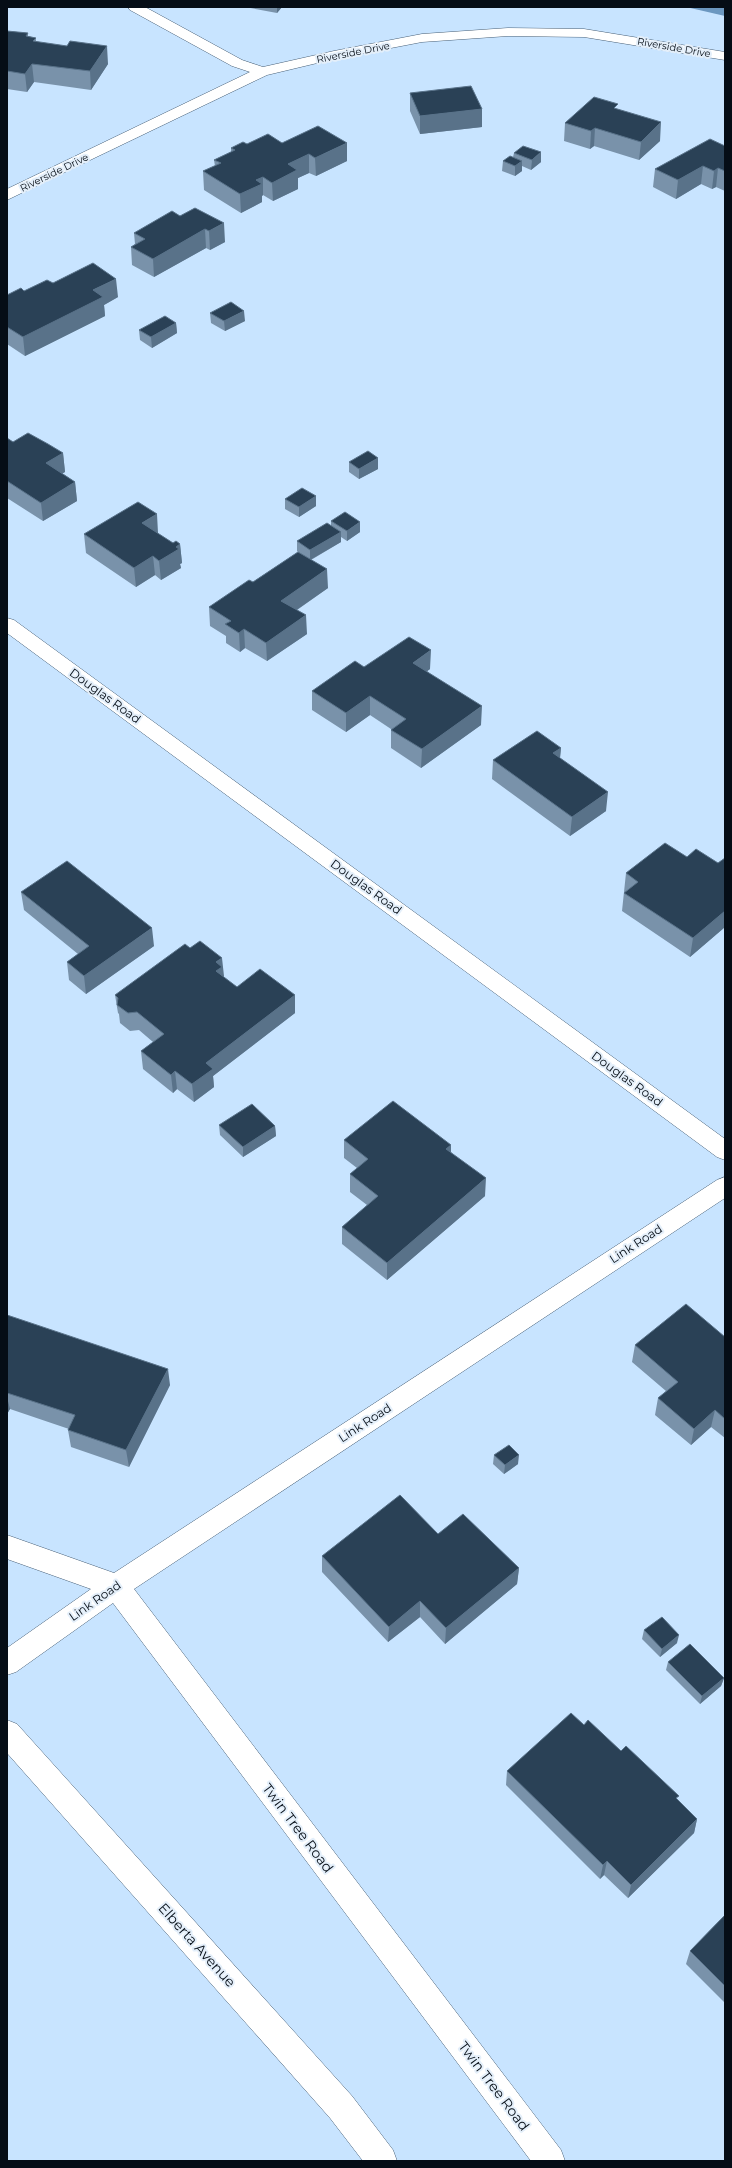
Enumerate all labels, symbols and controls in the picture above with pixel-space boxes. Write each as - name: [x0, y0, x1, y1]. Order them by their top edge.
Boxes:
- street label: Riverside Drive: [636, 35, 712, 60]
- street label: Riverside Drive: [315, 39, 391, 66]
- street label: Riverside Drive: [18, 150, 91, 195]
- street label: Douglas Road: [67, 665, 144, 726]
- street label: Douglas Road: [328, 856, 405, 917]
- street label: Douglas Road: [589, 1048, 666, 1109]
- street label: Link Road: [606, 1221, 665, 1266]
- street label: Link Road: [335, 1400, 394, 1445]
- street label: Link Road: [66, 1577, 124, 1624]
- street label: Twin Tree Road: [259, 1780, 337, 1876]
- street label: Elberta Avenue: [154, 1899, 240, 1991]
- street label: Twin Tree Road: [455, 2038, 533, 2134]

